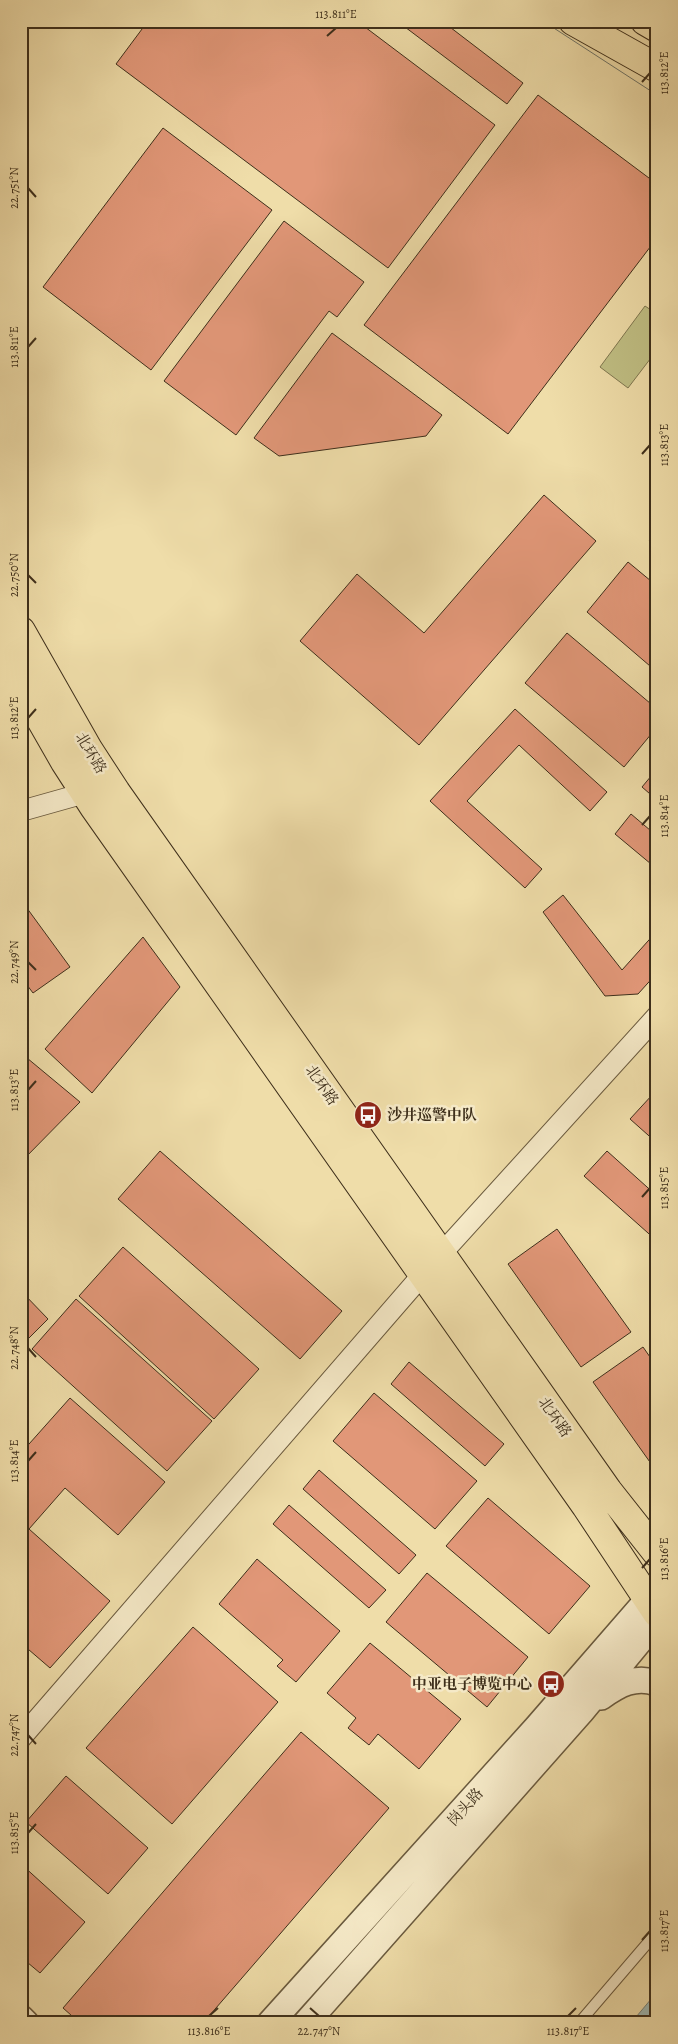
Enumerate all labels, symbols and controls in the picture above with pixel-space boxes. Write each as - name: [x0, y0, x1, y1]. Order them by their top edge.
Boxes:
- text: 113.811°E: [315, 6, 357, 22]
- text: 113.812°E: [656, 51, 672, 95]
- text: 22.751°N: [6, 167, 22, 209]
- text: 113.811°E: [6, 326, 22, 368]
- text: 113.813°E: [656, 424, 672, 466]
- text: 22.750°N: [6, 553, 22, 597]
- text: 113.812°E: [6, 696, 22, 740]
- street label: 北环路: [71, 729, 111, 777]
- text: 113.814°E: [656, 795, 672, 837]
- text: 22.749°N: [6, 940, 22, 984]
- street label: 北环路: [301, 1061, 343, 1109]
- text: 113.813°E: [6, 1069, 22, 1111]
- bus stop icon: 沙井巡警中队: [353, 1100, 383, 1130]
- place label: 沙井巡警中队: [387, 1105, 477, 1125]
- text: 113.815°E: [656, 1167, 672, 1209]
- text: 22.748°N: [6, 1326, 22, 1370]
- street label: 北环路: [534, 1393, 576, 1441]
- text: 113.814°E: [6, 1440, 22, 1482]
- text: 113.816°E: [656, 1537, 672, 1581]
- bus stop icon: 中亚电子博览中心: [536, 1669, 566, 1699]
- place label: 中亚电子博览中心: [412, 1674, 532, 1694]
- text: 22.747°N: [6, 1713, 22, 1756]
- street label: 岗头路: [443, 1784, 487, 1830]
- text: 113.815°E: [6, 1812, 22, 1854]
- text: 113.817°E: [656, 1910, 672, 1952]
- text: 113.816°E: [187, 2023, 231, 2039]
- text: 22.747°N: [298, 2023, 341, 2039]
- text: 113.817°E: [547, 2023, 589, 2039]

